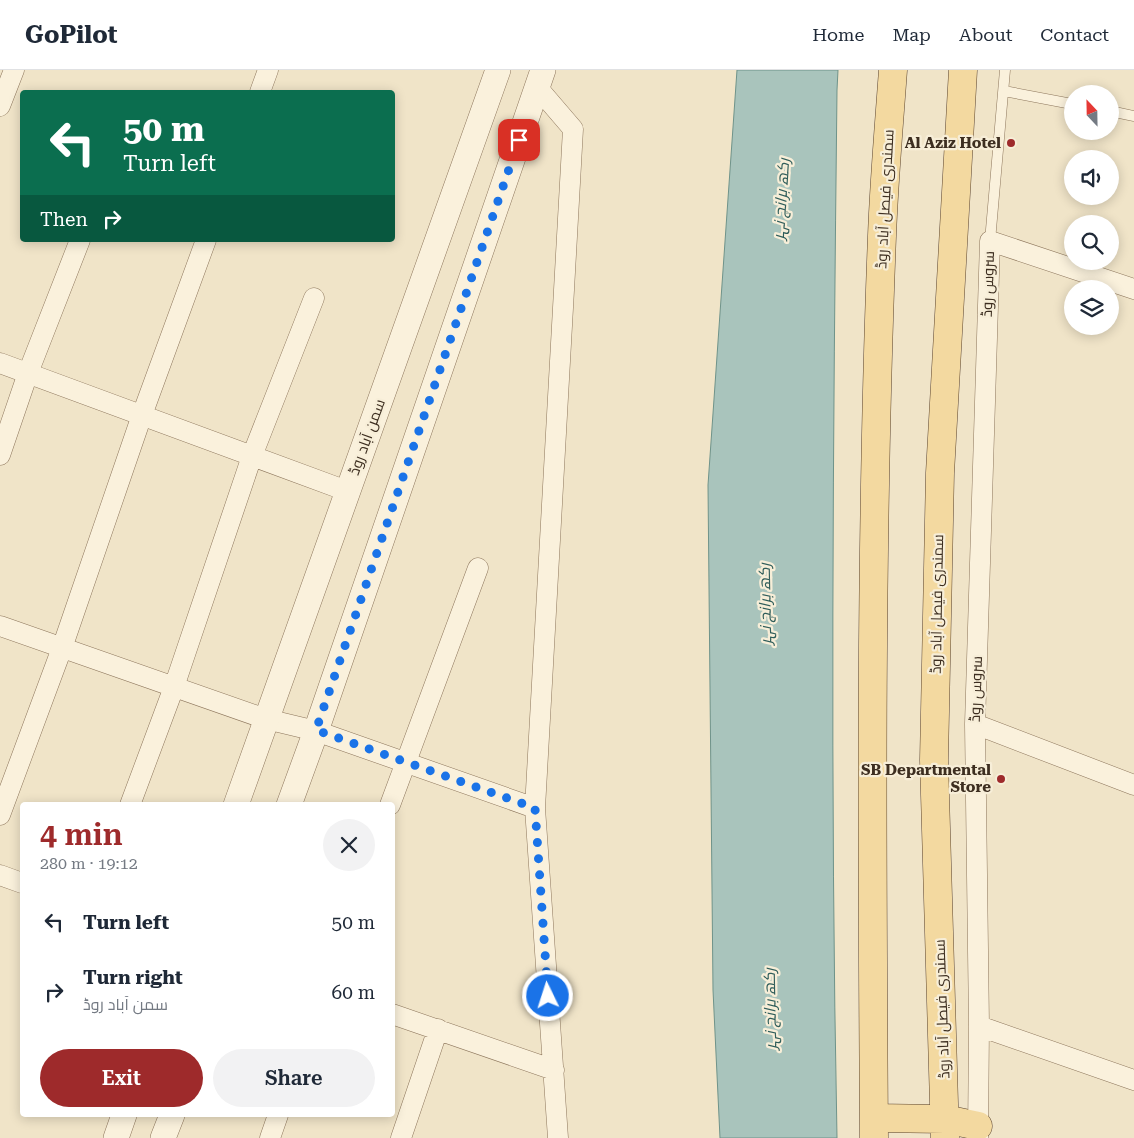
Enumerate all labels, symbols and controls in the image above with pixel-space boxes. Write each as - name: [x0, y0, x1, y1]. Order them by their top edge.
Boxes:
- text: GoPilot: [25, 21, 117, 49]
- text: Home: [812, 24, 864, 45]
- text: Map: [892, 24, 931, 45]
- text: About: [959, 24, 1012, 45]
- text: Contact: [1040, 24, 1109, 45]
- north arrow: [1064, 85, 1119, 140]
- map controls: [1064, 85, 1119, 335]
- text: 50 m: [123, 109, 205, 150]
- icon: left: [40, 110, 105, 175]
- pin: [498, 119, 540, 161]
- icon: arrive: [505, 126, 533, 154]
- street label: سمندری فیصل آباد روڈ: [872, 129, 899, 269]
- place label: Al Aziz Hotel: [905, 134, 1001, 152]
- marker: Al Aziz Hotel: [1005, 137, 1017, 149]
- button: sound: [1064, 150, 1119, 205]
- text: Turn left: [123, 151, 216, 176]
- water label: رکھ برانچ نہر: [769, 156, 795, 242]
- icon: right: [98, 205, 126, 233]
- text: Then: [40, 208, 88, 231]
- button: search: [1064, 215, 1119, 270]
- street label: سروس روڈ: [978, 251, 999, 317]
- button: layers: [1064, 280, 1119, 335]
- street label: سمن آباد روڈ: [345, 396, 390, 478]
- street label: سمندری فیصل آباد روڈ: [927, 534, 948, 674]
- water label: رکھ برانچ نہر: [755, 561, 777, 647]
- street label: سروس روڈ: [966, 656, 987, 722]
- place label: SB Departmental Store: [861, 761, 991, 796]
- marker: SB Departmental Store: [995, 773, 1007, 785]
- text: 4 min: [40, 817, 123, 852]
- button: close: [323, 819, 375, 871]
- text: 280 m · 19:12: [40, 854, 138, 873]
- icon: left: [40, 908, 68, 936]
- text: Turn left: [83, 911, 169, 934]
- text: 50 m: [332, 911, 375, 934]
- street label: سمندری فیصل آباد روڈ: [931, 939, 954, 1079]
- text: Turn right: [83, 966, 183, 989]
- water label: رکھ برانچ نہر: [760, 966, 782, 1052]
- position arrow: [521, 969, 573, 1021]
- icon: right: [40, 978, 68, 1006]
- text: 60 m: [332, 981, 375, 1004]
- text: سمن آباد روڈ: [83, 995, 168, 1014]
- button: Exit: [40, 1049, 203, 1107]
- button: Share: [213, 1049, 375, 1107]

